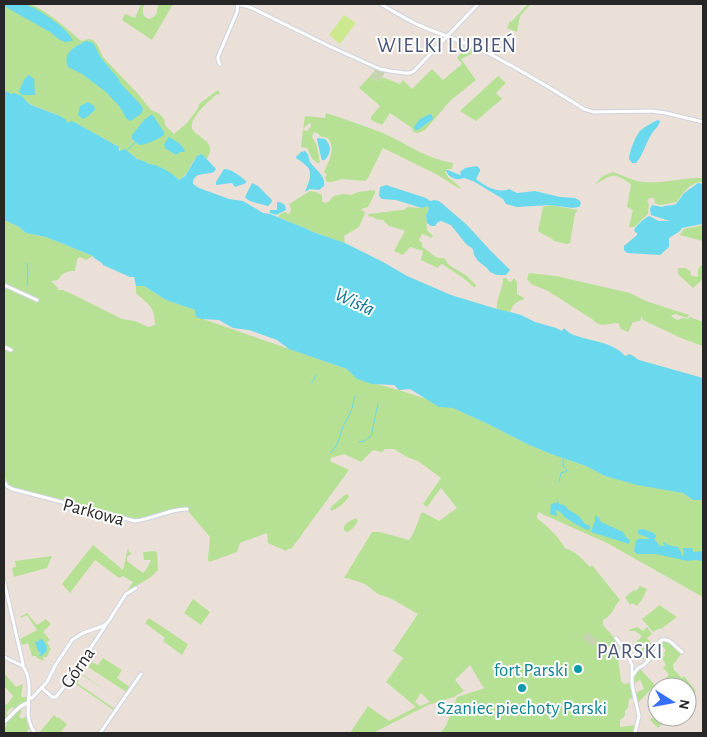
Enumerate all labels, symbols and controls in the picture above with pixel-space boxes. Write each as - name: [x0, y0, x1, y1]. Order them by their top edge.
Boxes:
- district label: WIELKI LUBIEŃ: [377, 33, 517, 56]
- water label: Wisła: [332, 284, 378, 320]
- street label: Parkowa: [61, 495, 127, 530]
- district label: PARSKI: [597, 641, 663, 662]
- street label: Górna: [58, 644, 99, 692]
- place label: fort Parski: [494, 661, 568, 680]
- marker: fort Parski: [572, 663, 584, 675]
- north arrow: [647, 677, 697, 727]
- marker: Szaniec piechoty Parski: [516, 682, 528, 694]
- text: N: [676, 698, 692, 710]
- place label: Szaniec piechoty Parski: [437, 699, 607, 718]

